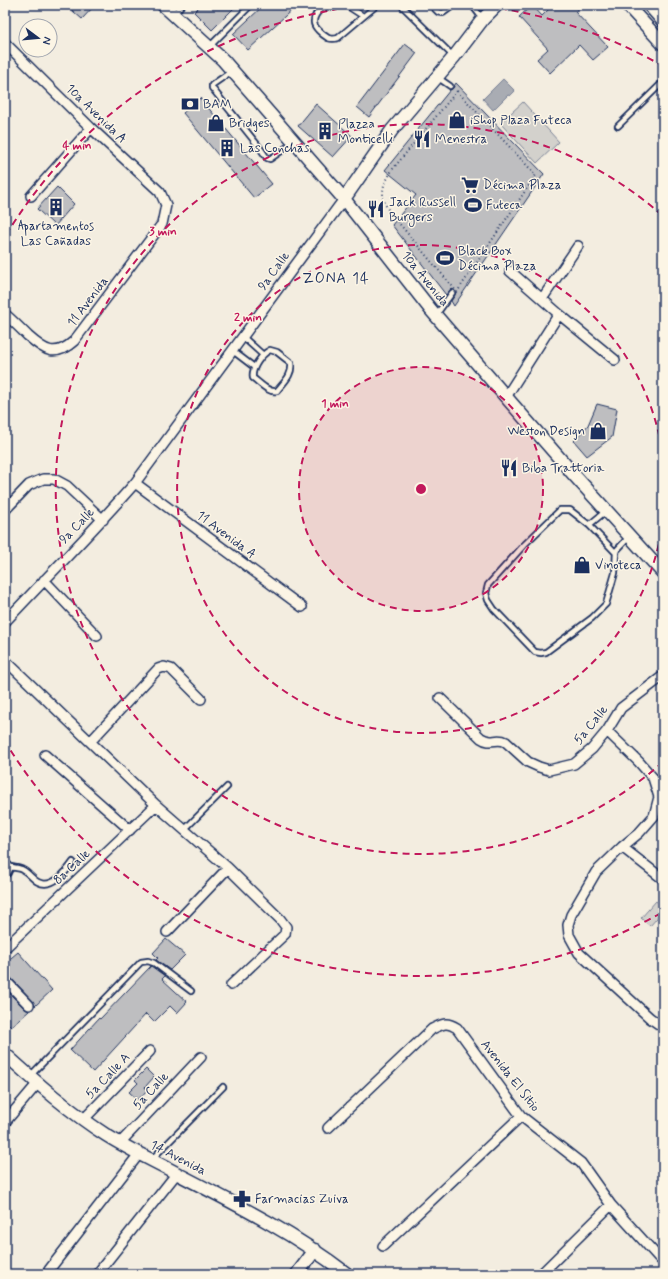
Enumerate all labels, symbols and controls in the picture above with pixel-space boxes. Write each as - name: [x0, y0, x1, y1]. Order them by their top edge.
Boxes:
- north arrow: [18, 18, 58, 58]
- text: N: [39, 35, 54, 46]
- street label: 10a Avenida A: [62, 80, 130, 148]
- bank icon: BAM: [180, 94, 200, 114]
- place label: BAM: [203, 96, 232, 113]
- shop icon: iShop Plaza Futeca: [447, 110, 467, 130]
- place label: iShop Plaza Futeca: [470, 112, 572, 129]
- shop icon: Bridges: [206, 113, 226, 133]
- place label: Bridges: [229, 115, 270, 132]
- place label: Plazza Monticelli: [338, 116, 393, 148]
- building icon: Plazza Monticelli: [315, 121, 335, 141]
- restaurant icon: Menestra: [412, 129, 432, 149]
- place label: Menestra: [435, 131, 487, 148]
- text: 4 min: [62, 138, 92, 154]
- building icon: Las Conchas: [217, 138, 237, 158]
- place label: Las Conchas: [240, 140, 310, 157]
- supermarket icon: Décima Plaza: [460, 175, 480, 195]
- place label: Décima Plaza: [483, 177, 562, 194]
- place label: Jack Russell Burgers: [389, 194, 456, 227]
- sports icon: Futeca: [463, 195, 483, 215]
- building icon: Apartamentos Las Cañadas: [46, 197, 66, 217]
- place label: Futeca: [486, 197, 523, 214]
- restaurant icon: Jack Russell Burgers: [366, 199, 386, 219]
- place label: Apartamentos Las Cañadas: [18, 218, 94, 250]
- text: 3 min: [149, 224, 177, 240]
- place label: Black Box Décima Plaza: [458, 243, 537, 275]
- street label: 9a Calle: [254, 248, 294, 294]
- street label: 10a Avenida: [397, 248, 453, 310]
- sports icon: Black Box Décima Plaza: [435, 248, 455, 268]
- district label: ZONA 14: [302, 269, 370, 289]
- street label: 11 Avenida: [64, 273, 113, 330]
- text: 2 min: [234, 310, 262, 326]
- text: 1 min: [321, 396, 349, 412]
- shop icon: Weston Design: [588, 421, 608, 441]
- place label: Weston Design: [507, 423, 585, 440]
- restaurant icon: Biba Trattoria: [499, 458, 519, 478]
- place label: Biba Trattoria: [522, 460, 605, 477]
- centre of rings: [414, 482, 428, 496]
- street label: 9a Calle: [56, 504, 98, 548]
- street label: 11 Avenida A: [193, 507, 259, 563]
- shop icon: Vinoteca: [572, 555, 592, 575]
- place label: Vinoteca: [595, 557, 642, 574]
- street label: 5a Calle: [570, 702, 612, 748]
- street label: 8a Calle: [50, 845, 94, 889]
- street label: Avenida El Sitio: [477, 1037, 544, 1116]
- street label: 5a Calle A: [82, 1049, 134, 1103]
- street label: 5a Calle: [129, 1069, 173, 1113]
- street label: 14 Avenida: [147, 1137, 209, 1180]
- pharmacy icon: Farmacias Zuiva: [232, 1189, 252, 1209]
- place label: Farmacias Zuiva: [255, 1191, 349, 1208]

